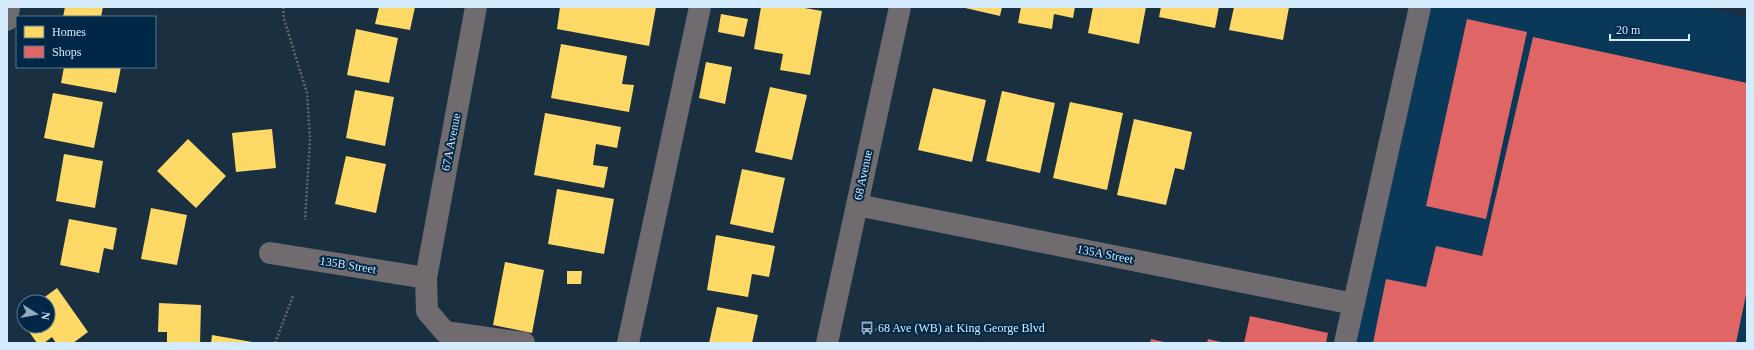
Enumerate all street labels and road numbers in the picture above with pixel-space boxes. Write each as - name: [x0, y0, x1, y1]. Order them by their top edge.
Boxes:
- street label: 67A Avenue: [439, 112, 463, 172]
- street label: 68 Avenue: [851, 149, 875, 201]
- street label: 135A Street: [1076, 242, 1135, 266]
- street label: 135B Street: [319, 254, 378, 276]

